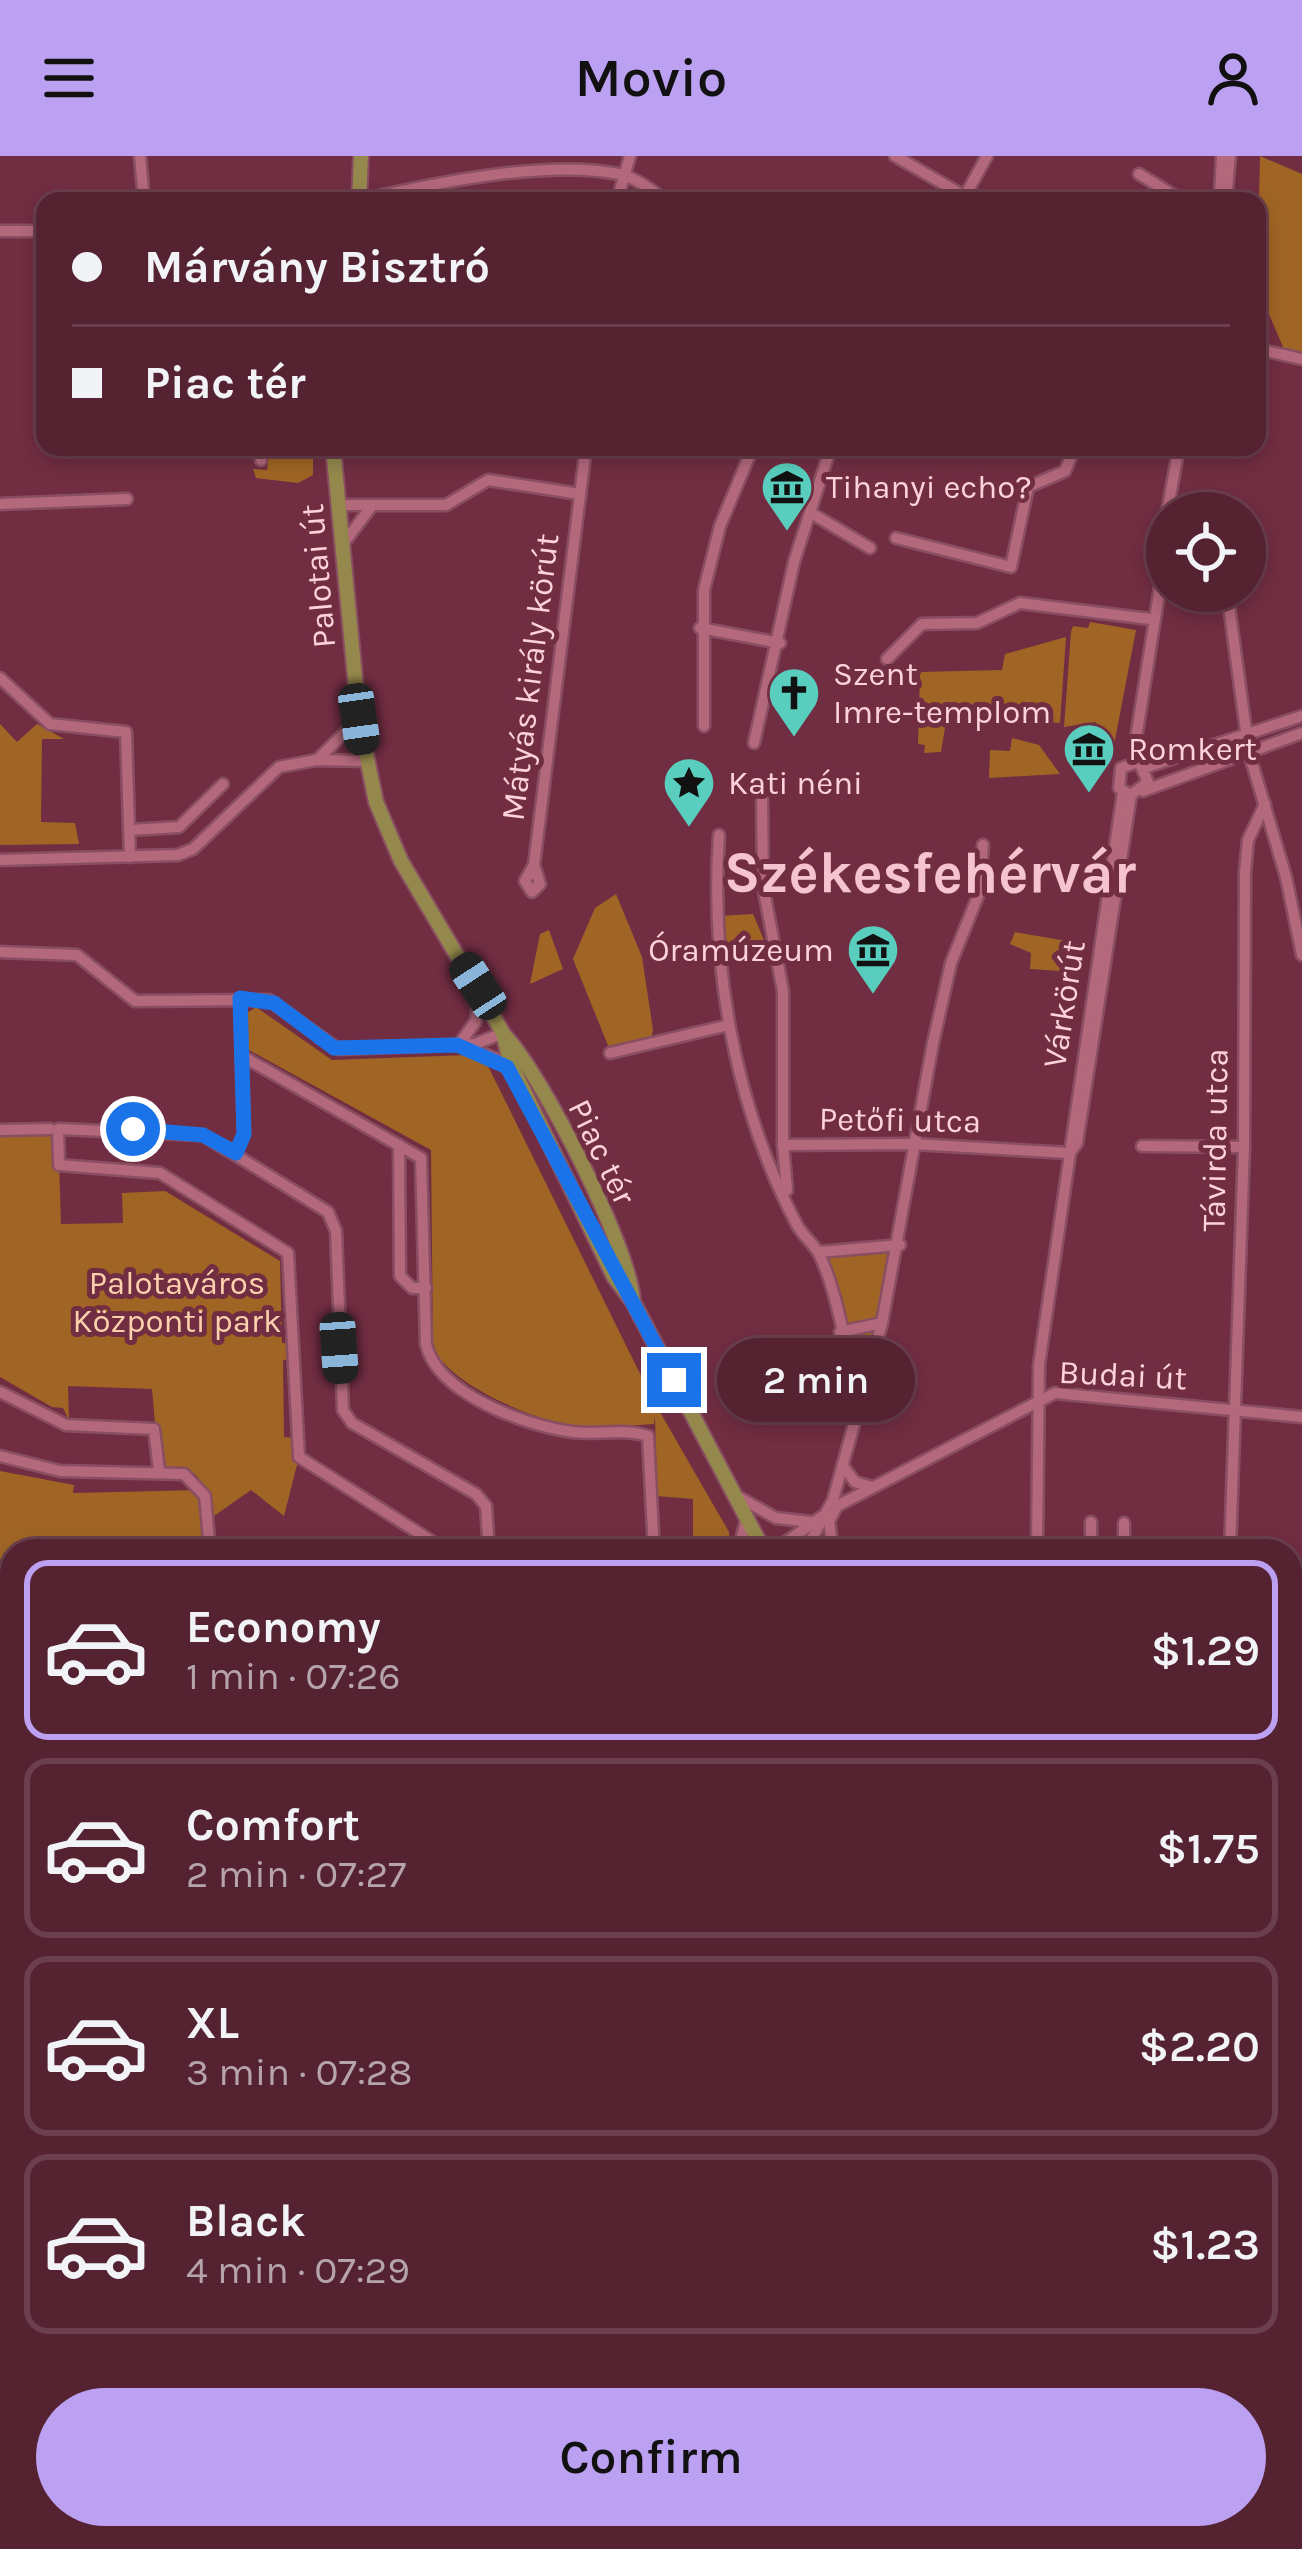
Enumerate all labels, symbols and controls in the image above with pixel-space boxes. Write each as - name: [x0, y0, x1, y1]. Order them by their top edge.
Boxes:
- icon: menu: [36, 45, 102, 111]
- icon: person: [1200, 45, 1266, 111]
- text: Movio: [575, 46, 727, 110]
- text: Márvány Bisztró: [144, 241, 490, 293]
- text: Piac tér: [144, 357, 306, 409]
- museum icon: Tihanyi echo?: [759, 459, 815, 533]
- place label: Tihanyi echo?: [826, 468, 1032, 506]
- map controls: [1146, 492, 1266, 612]
- button: locate: [1146, 492, 1266, 612]
- street label: Palotai út: [293, 502, 343, 650]
- street label: Mátyás király körút: [494, 531, 566, 823]
- place label: Szent Imre-templom: [833, 655, 1051, 731]
- church icon: Szent Imre-templom: [766, 665, 822, 739]
- car: [336, 681, 382, 757]
- museum icon: Romkert: [1061, 721, 1117, 795]
- place label: Romkert: [1128, 730, 1257, 768]
- place icon: Kati néni: [661, 755, 717, 829]
- place label: Kati néni: [728, 764, 863, 802]
- district label: Székesfehérvár: [724, 840, 1136, 906]
- museum icon: Óramúzeum: [845, 922, 901, 996]
- place label: Óramúzeum: [648, 930, 834, 969]
- street label: Várkörút: [1035, 938, 1093, 1070]
- car: [443, 946, 513, 1026]
- street label: Távirda utca: [1194, 1048, 1236, 1232]
- street label: Piac tér: [560, 1093, 644, 1211]
- street label: Petőfi utca: [819, 1100, 981, 1140]
- route start: [106, 1102, 160, 1156]
- park label: Palotaváros Központi park: [72, 1264, 282, 1340]
- car: [319, 1311, 359, 1385]
- callout: 2 min: [716, 1338, 914, 1422]
- route end: [647, 1353, 701, 1407]
- street label: Budai út: [1058, 1353, 1188, 1397]
- text: 2 min: [763, 1357, 869, 1403]
- icon: car: [42, 1596, 150, 1704]
- text: Economy: [186, 1601, 381, 1653]
- text: $1.29: [1151, 1624, 1260, 1676]
- text: 1 min · 07:26: [186, 1653, 401, 1699]
- icon: car: [42, 1794, 150, 1902]
- text: Comfort: [186, 1799, 360, 1851]
- text: $1.75: [1157, 1822, 1260, 1874]
- text: 2 min · 07:27: [186, 1851, 406, 1897]
- icon: car: [42, 1992, 150, 2100]
- text: XL: [186, 1997, 239, 2049]
- text: $2.20: [1139, 2020, 1260, 2072]
- text: 3 min · 07:28: [186, 2049, 412, 2095]
- icon: car: [42, 2190, 150, 2298]
- text: Black: [186, 2195, 306, 2247]
- text: $1.23: [1150, 2218, 1260, 2270]
- text: 4 min · 07:29: [186, 2247, 410, 2293]
- button: Confirm: [36, 2388, 1266, 2526]

